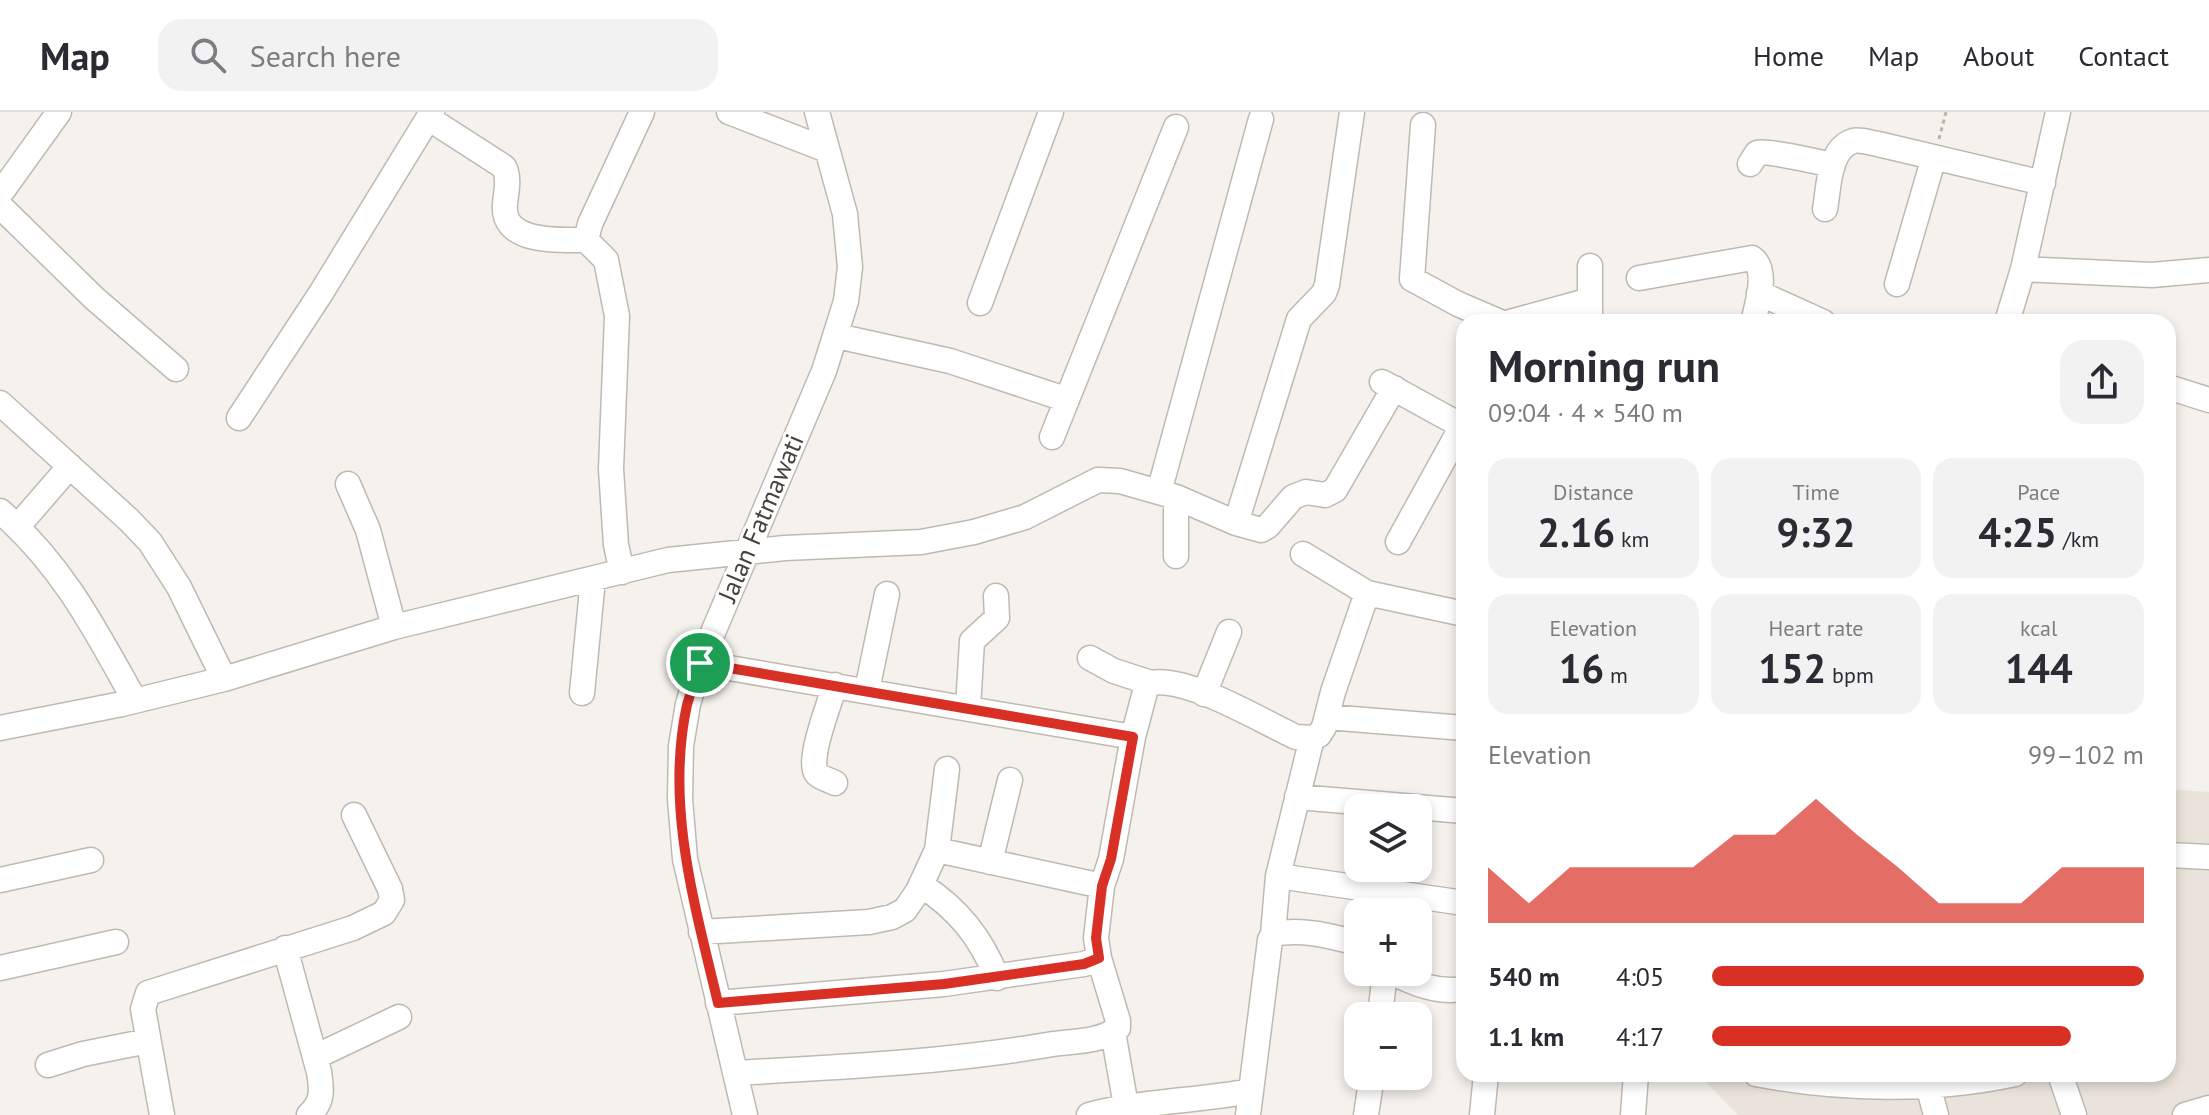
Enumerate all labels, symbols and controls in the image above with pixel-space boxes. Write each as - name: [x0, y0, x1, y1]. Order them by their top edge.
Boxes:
- search box: [158, 19, 718, 91]
- text: Map: [40, 31, 110, 80]
- icon: search: [186, 33, 230, 77]
- text: Search here: [250, 36, 401, 75]
- text: Home: [1753, 37, 1824, 74]
- text: Map: [1868, 37, 1919, 74]
- text: About: [1963, 37, 2034, 74]
- text: Contact: [2078, 37, 2169, 74]
- text: Morning run: [1488, 337, 1720, 394]
- button: share: [2060, 340, 2144, 424]
- text: 09:04 · 4 × 540 m: [1488, 396, 1683, 429]
- street label: Jalan Fatmawati: [710, 429, 811, 608]
- text: Distance: [1553, 478, 1634, 506]
- text: Time: [1792, 478, 1840, 506]
- text: Pace: [2017, 478, 2060, 506]
- text: 2.16: [1537, 506, 1615, 558]
- text: 9:32: [1777, 506, 1855, 558]
- text: 4:25: [1978, 506, 2057, 558]
- text: km: [1615, 525, 1649, 553]
- text: /km: [2057, 525, 2099, 553]
- text: Elevation: [1550, 614, 1637, 642]
- text: Heart rate: [1768, 614, 1864, 642]
- text: kcal: [2020, 614, 2057, 642]
- pin: [666, 629, 734, 697]
- icon: arrive: [678, 641, 722, 685]
- text: 16: [1559, 642, 1604, 694]
- text: 152: [1758, 642, 1826, 694]
- text: 144: [2005, 642, 2073, 694]
- text: m: [1604, 661, 1628, 689]
- text: bpm: [1826, 661, 1874, 689]
- text: Elevation: [1488, 738, 1592, 771]
- text: 99–102 m: [2028, 738, 2144, 771]
- map controls: [1344, 794, 1432, 1090]
- button: layers: [1344, 794, 1432, 882]
- button: +: [1344, 898, 1432, 986]
- text: 540 m: [1488, 960, 1560, 993]
- text: 4:05: [1616, 960, 1664, 993]
- button: −: [1344, 1002, 1432, 1090]
- text: 1.1 km: [1488, 1020, 1564, 1053]
- text: 4:17: [1616, 1020, 1664, 1053]

